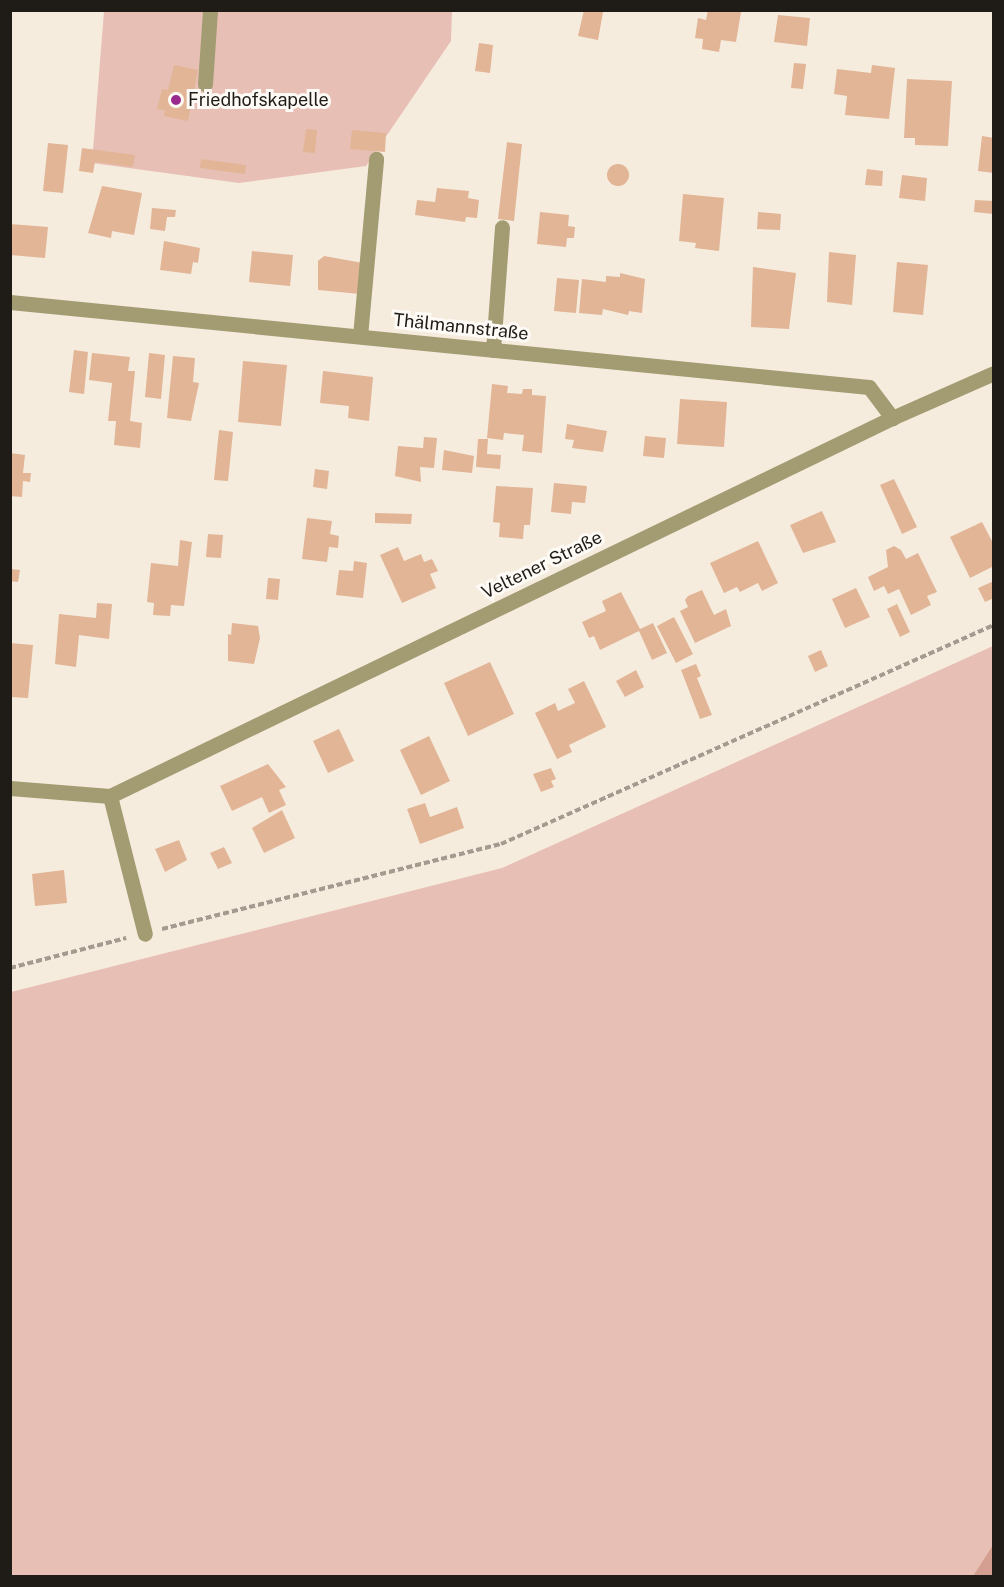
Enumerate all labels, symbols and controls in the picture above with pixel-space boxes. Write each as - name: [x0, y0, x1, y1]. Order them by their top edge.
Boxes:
- place label: Friedhofskapelle: [188, 89, 329, 111]
- marker: Friedhofskapelle: [169, 93, 183, 107]
- street label: Thälmannstraße: [392, 309, 530, 345]
- street label: Veltener Straße: [478, 526, 606, 604]

